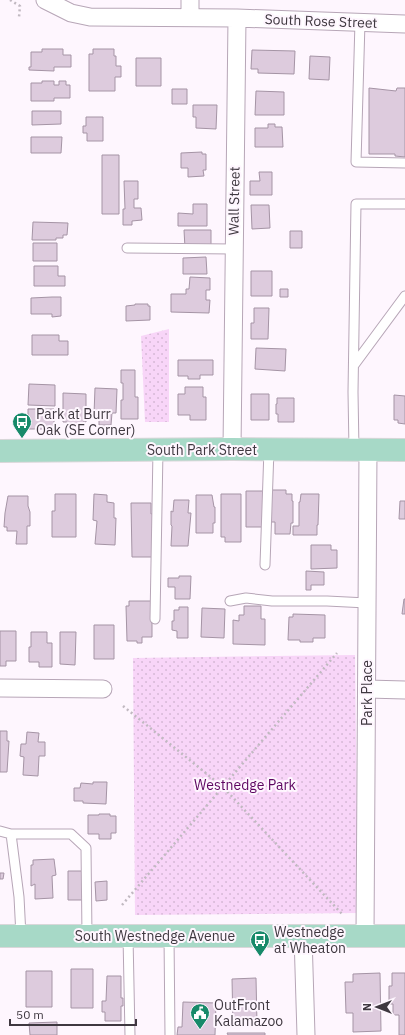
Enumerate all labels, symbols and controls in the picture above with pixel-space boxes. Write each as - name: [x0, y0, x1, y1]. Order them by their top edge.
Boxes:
- street label: South Rose Street: [264, 10, 378, 32]
- street label: Wall Street: [224, 166, 244, 236]
- place label: Park at Burr Oak (SE Corner): [36, 405, 136, 439]
- bus stop icon: Park at Burr Oak (SE Corner): [11, 411, 33, 439]
- street label: South Park Street: [147, 441, 257, 459]
- street label: Park Place: [358, 660, 376, 726]
- park label: Westnedge Park: [194, 776, 297, 794]
- place label: Westnedge at Wheaton: [274, 923, 346, 957]
- street label: South Westnedge Avenue: [75, 927, 236, 945]
- bus stop icon: Westnedge at Wheaton: [249, 929, 271, 957]
- north arrow: [357, 987, 397, 1027]
- place label: OutFront Kalamazoo: [214, 996, 283, 1030]
- scale bar: [10, 1001, 136, 1027]
- public building icon: OutFront Kalamazoo: [189, 1002, 211, 1030]
- text: N: [360, 1003, 374, 1011]
- text: 50 m: [16, 1007, 44, 1022]

